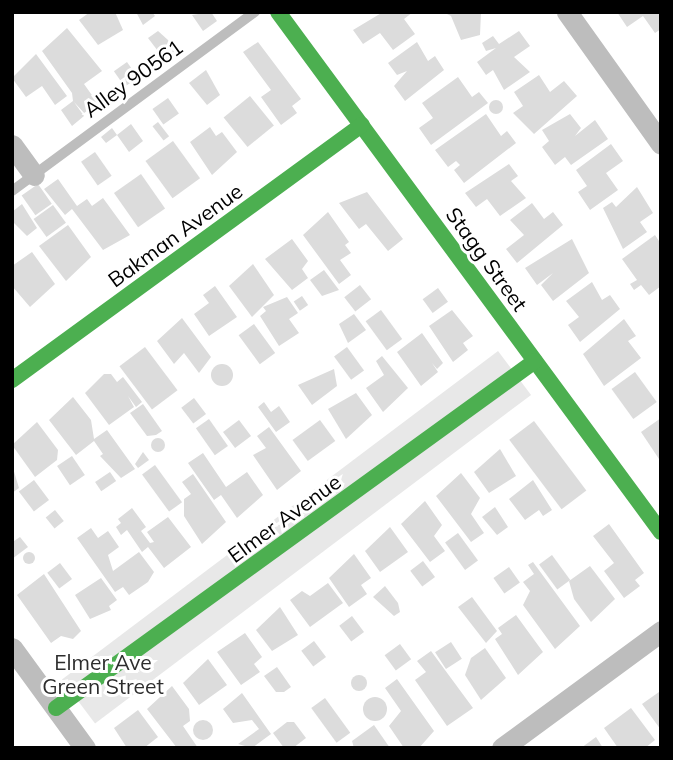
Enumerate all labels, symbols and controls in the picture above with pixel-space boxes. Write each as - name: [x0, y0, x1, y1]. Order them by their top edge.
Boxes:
- street label: Alley 90561: [79, 34, 187, 122]
- street label: Bakman Avenue: [103, 178, 247, 292]
- street label: Stagg Street: [441, 202, 533, 316]
- street label: Elmer Avenue: [223, 469, 345, 567]
- park label: Elmer Ave Green Street: [42, 649, 164, 699]

